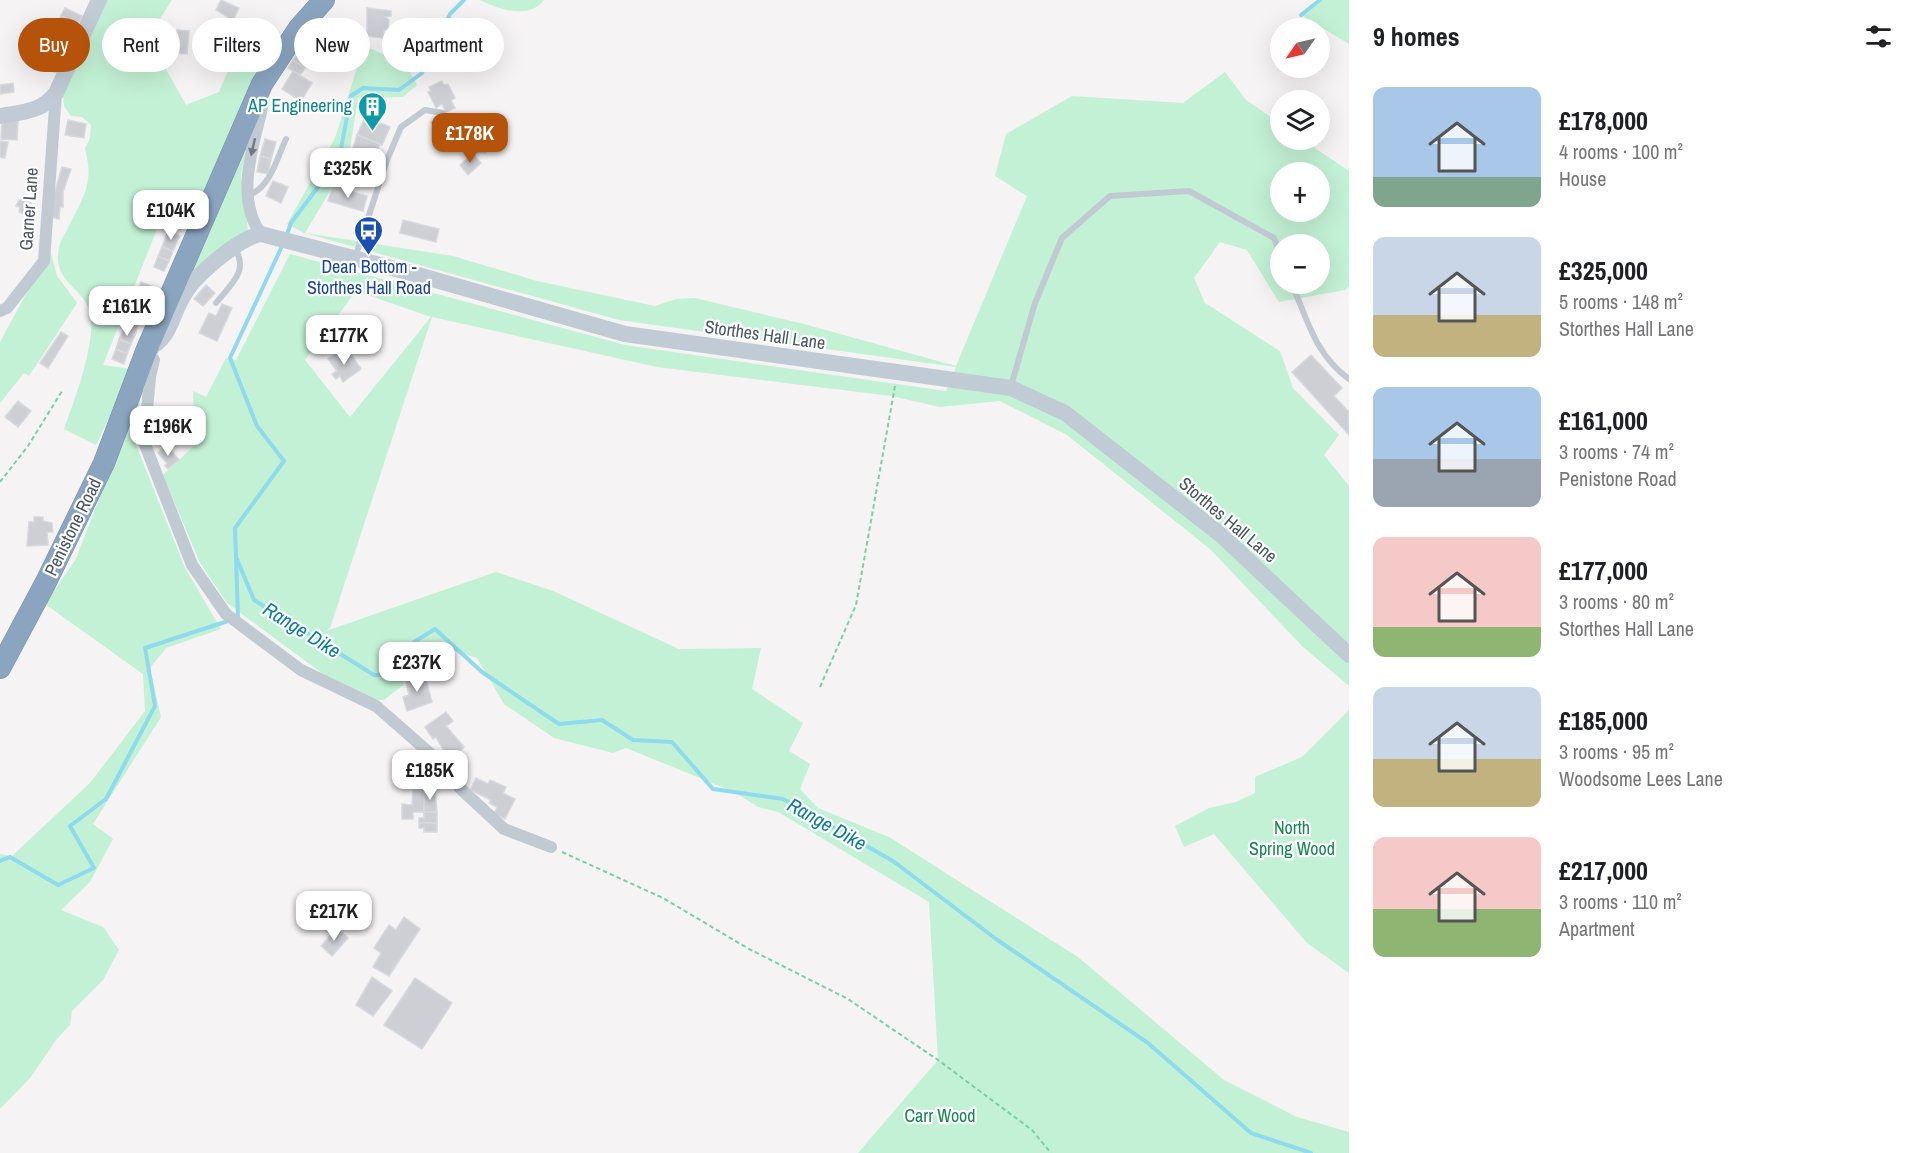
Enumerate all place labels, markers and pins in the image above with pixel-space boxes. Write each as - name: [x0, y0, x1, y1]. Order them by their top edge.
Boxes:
- building icon: AP Engineering: [357, 90, 389, 132]
- place label: AP Engineering: [247, 93, 353, 118]
- pin: £178K: [428, 113, 512, 164]
- pin: £325K: [306, 148, 390, 199]
- pin: £104K: [129, 190, 213, 241]
- bus stop icon: Dean Bottom - Storthes Hall Road: [353, 214, 385, 256]
- place label: Dean Bottom - Storthes Hall Road: [307, 254, 431, 300]
- pin: £161K: [85, 286, 169, 337]
- pin: £177K: [302, 315, 386, 366]
- pin: £196K: [126, 406, 210, 457]
- pin: £237K: [375, 642, 459, 693]
- pin: £185K: [388, 750, 472, 801]
- pin: £217K: [292, 891, 376, 942]

